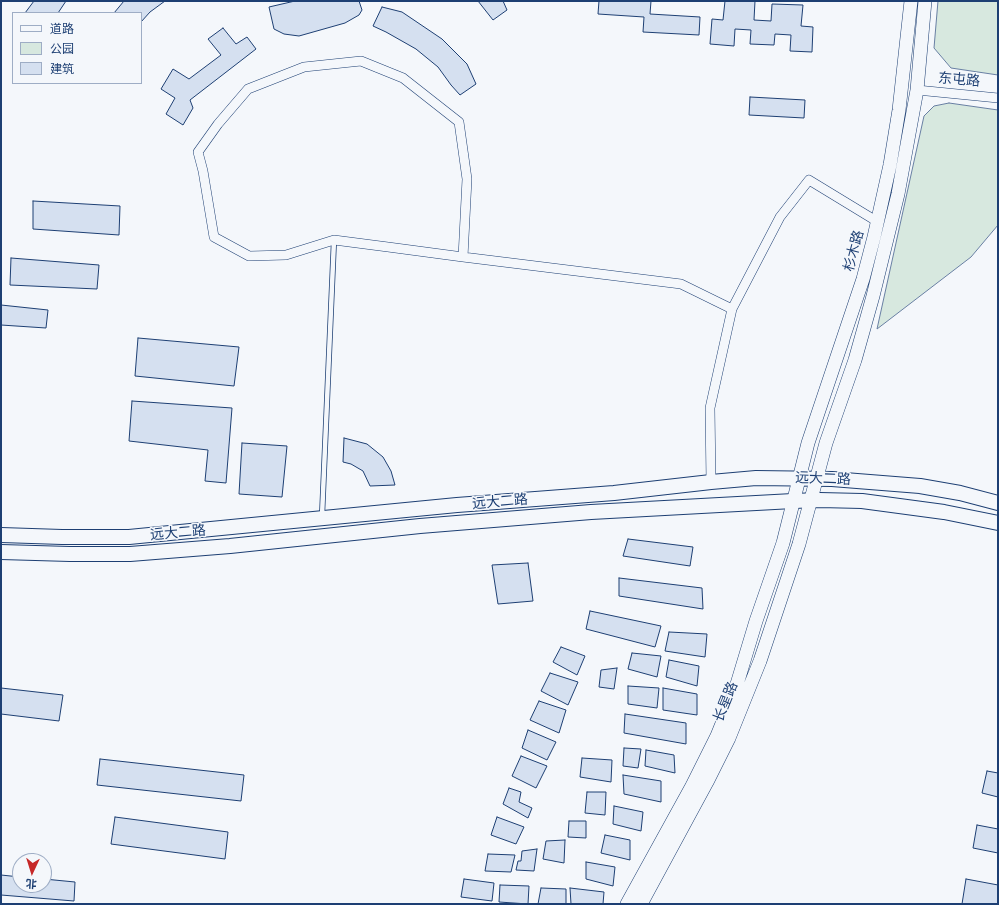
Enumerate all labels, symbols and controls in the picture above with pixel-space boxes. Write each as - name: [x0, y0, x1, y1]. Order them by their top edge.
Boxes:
- legend: [12, 12, 142, 84]
- text: 道路: [50, 20, 74, 37]
- text: 公园: [50, 40, 74, 57]
- text: 建筑: [50, 60, 74, 77]
- street label: 东屯路: [937, 70, 981, 90]
- street label: 杉木路: [840, 229, 868, 273]
- street label: 远大二路: [795, 470, 851, 488]
- street label: 远大二路: [471, 491, 529, 513]
- street label: 远大二路: [149, 522, 207, 544]
- street label: 长星路: [710, 679, 742, 725]
- north arrow: [12, 853, 52, 893]
- text: 北: [25, 877, 37, 892]

